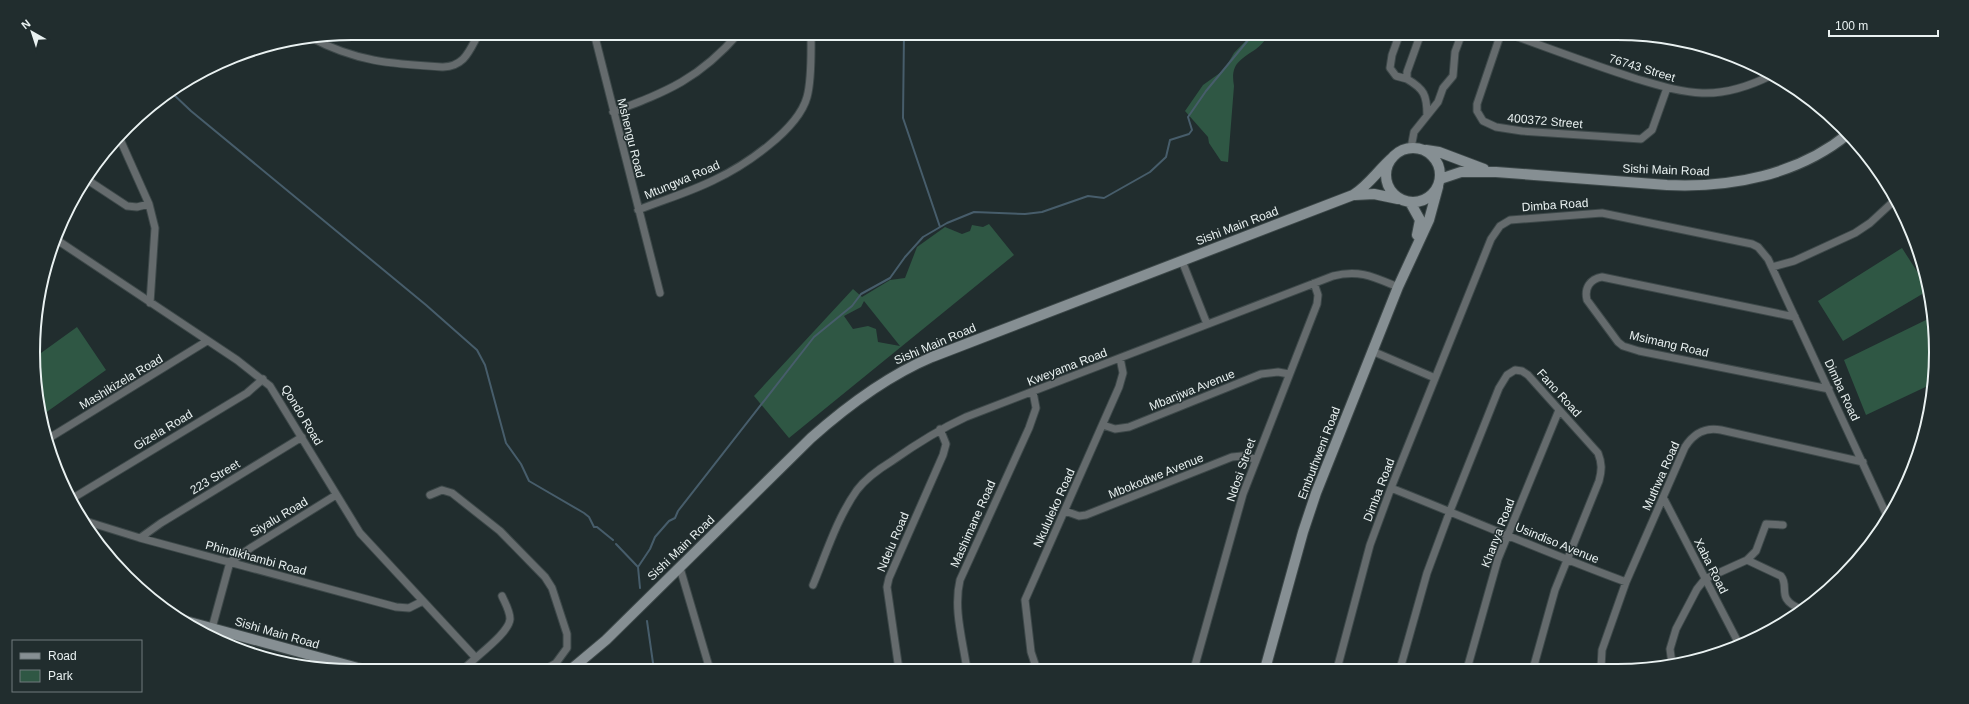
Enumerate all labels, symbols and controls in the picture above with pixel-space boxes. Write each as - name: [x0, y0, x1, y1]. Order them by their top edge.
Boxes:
- north arrow: [12, 12, 52, 52]
- scale bar: [1829, 12, 1938, 38]
- text: N: [19, 17, 33, 31]
- text: 100 m: [1835, 19, 1868, 33]
- street label: 76743 Street: [1607, 51, 1678, 85]
- street label: Mshengu Road: [614, 97, 648, 179]
- street label: 400372 Street: [1507, 111, 1584, 131]
- street label: Mtungwa Road: [642, 158, 722, 202]
- street label: Sishi Main Road: [1622, 161, 1710, 179]
- street label: Dimba Road: [1521, 196, 1589, 214]
- street label: Sishi Main Road: [1194, 204, 1280, 248]
- street label: Sishi Main Road: [892, 320, 978, 368]
- street label: Msimang Road: [1628, 328, 1710, 360]
- street label: Kweyama Road: [1025, 345, 1109, 389]
- street label: Mashikizela Road: [77, 352, 165, 412]
- street label: Dimba Road: [1822, 357, 1862, 423]
- street label: Mbanjwa Avenue: [1147, 366, 1237, 414]
- street label: Fano Road: [1534, 366, 1584, 420]
- street label: Qondo Road: [278, 382, 326, 448]
- street label: Embuthweni Road: [1295, 405, 1343, 501]
- street label: Gizela Road: [131, 407, 195, 453]
- street label: Ndosi Street: [1224, 436, 1259, 503]
- street label: Muthwa Road: [1640, 439, 1682, 513]
- street label: Mbokodwe Avenue: [1106, 450, 1206, 501]
- street label: 223 Street: [188, 456, 243, 497]
- street label: Dimba Road: [1361, 456, 1397, 524]
- street label: Nkululeko Road: [1030, 466, 1078, 550]
- street label: Mashimane Road: [947, 478, 999, 570]
- street label: Siyalu Road: [248, 494, 310, 540]
- street label: Khanya Road: [1478, 497, 1518, 569]
- street label: Ndelu Road: [874, 510, 912, 574]
- street label: Sishi Main Road: [645, 513, 717, 583]
- street label: Usindiso Avenue: [1513, 520, 1601, 566]
- street label: Xaba Road: [1691, 536, 1731, 596]
- street label: Phindikhambi Road: [204, 538, 308, 578]
- street label: Sishi Main Road: [233, 614, 321, 652]
- legend: [12, 640, 142, 692]
- text: Road: [48, 649, 77, 663]
- text: Park: [48, 669, 74, 683]

